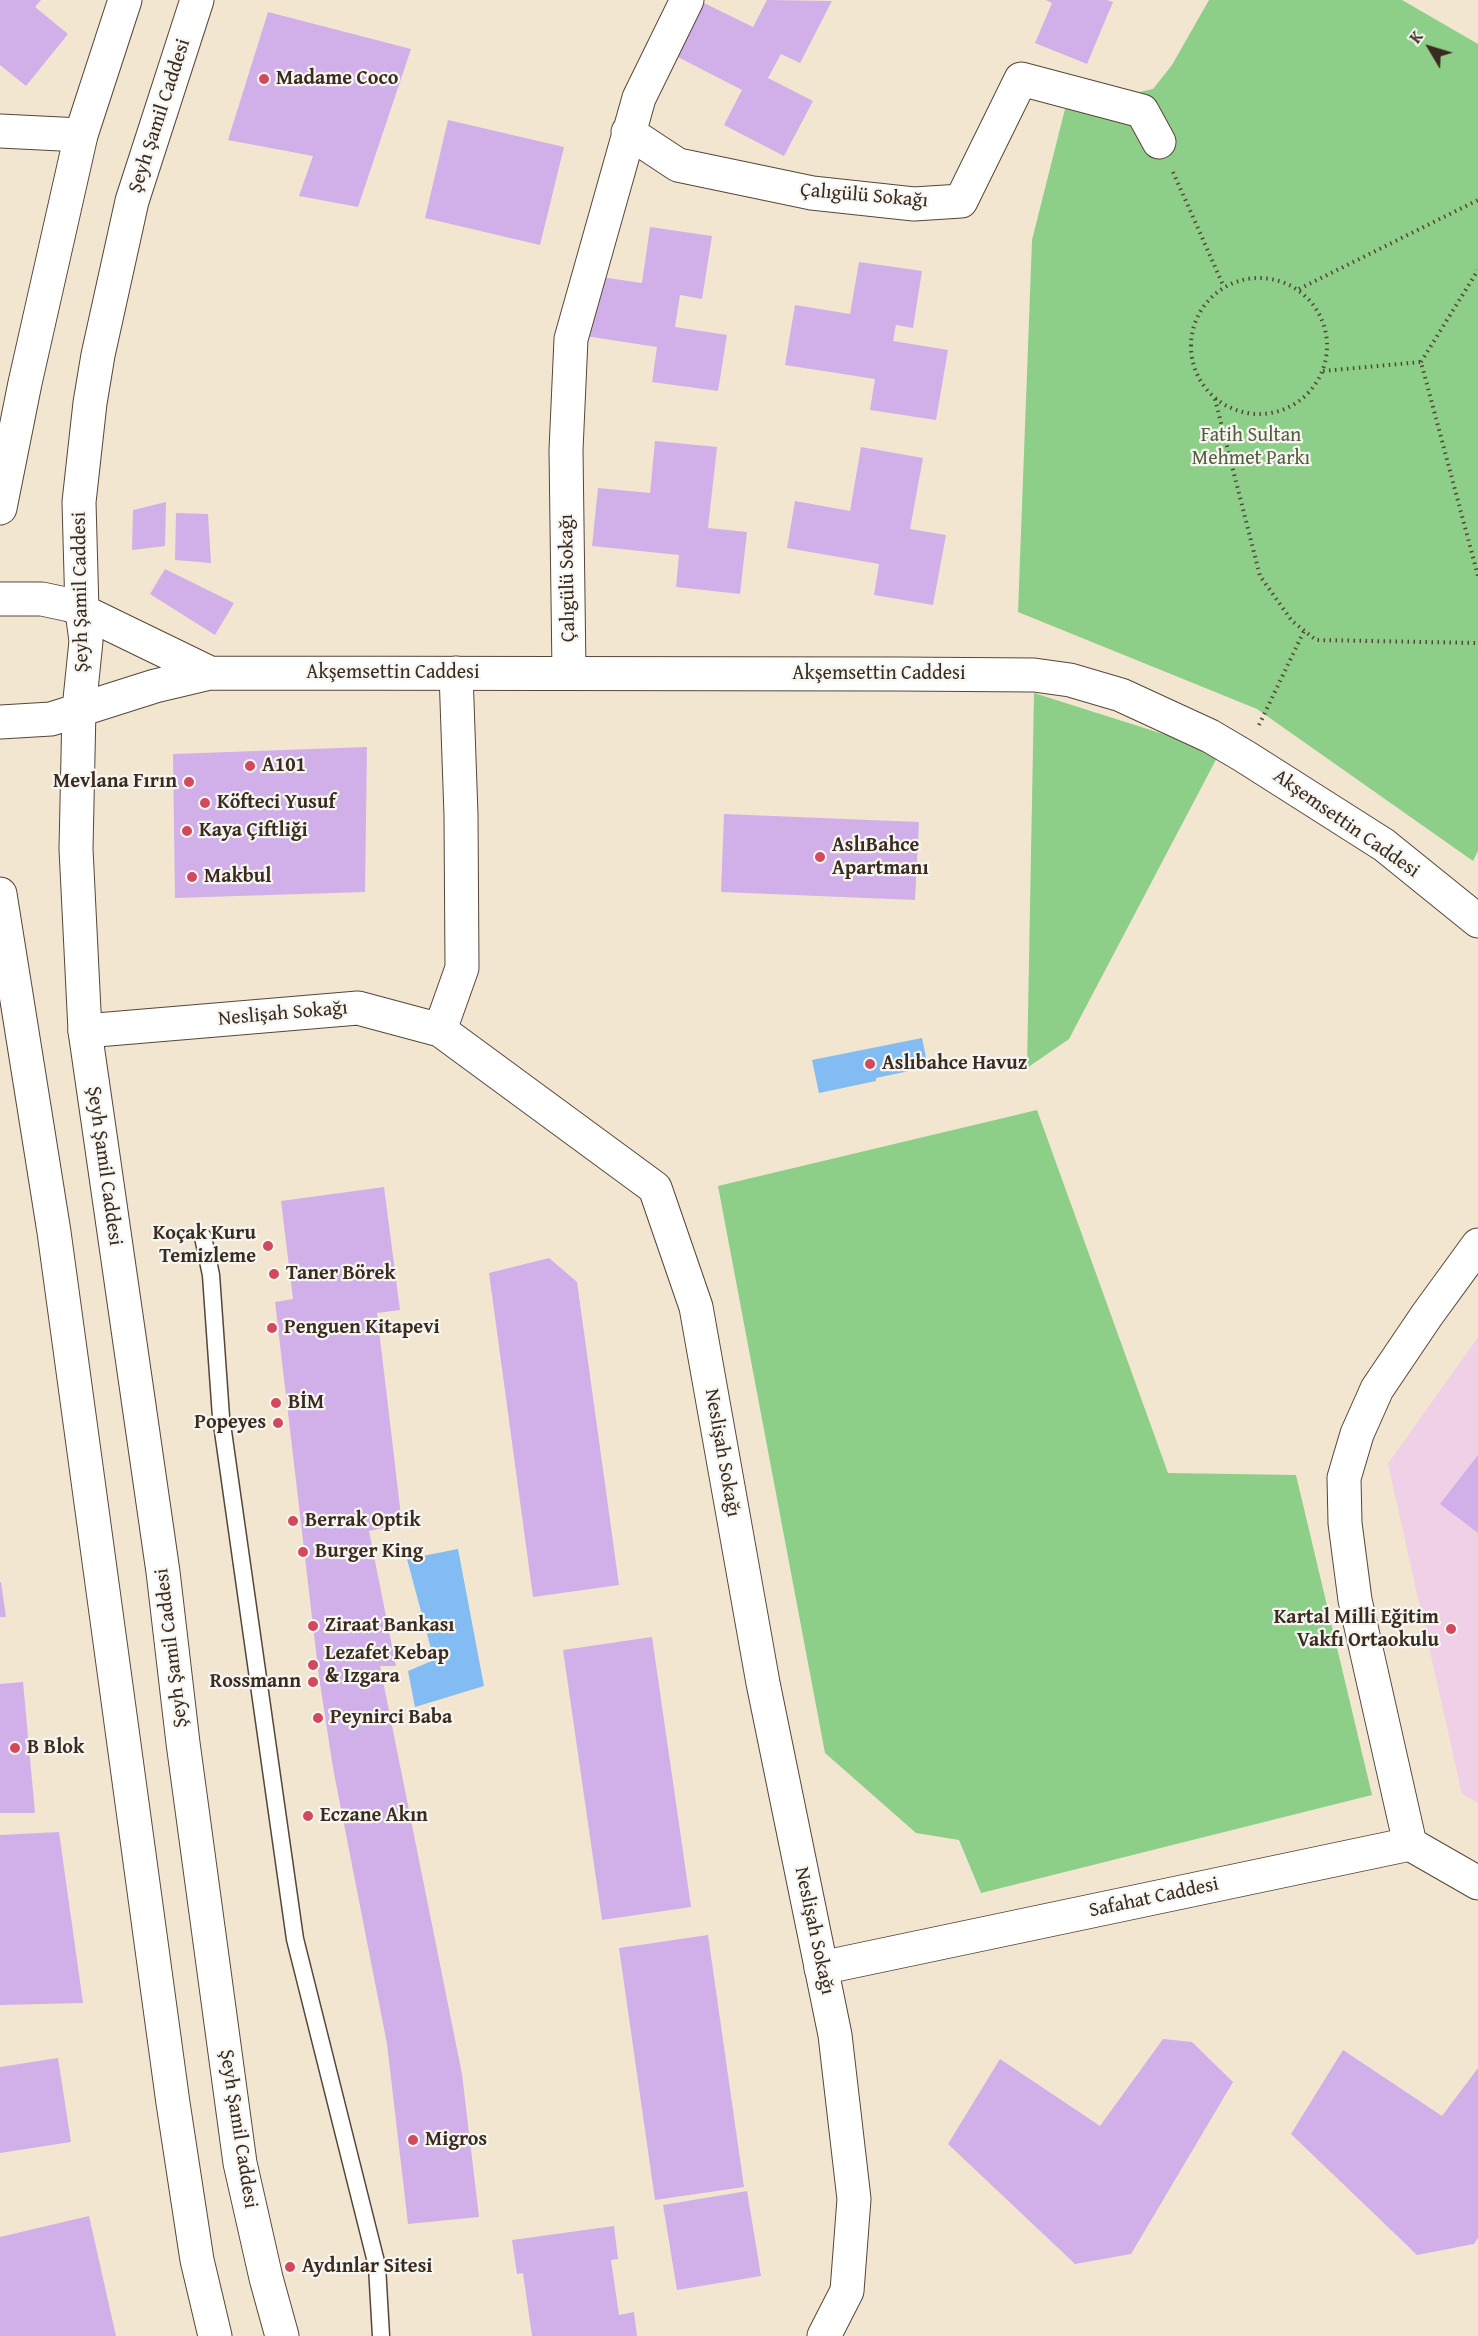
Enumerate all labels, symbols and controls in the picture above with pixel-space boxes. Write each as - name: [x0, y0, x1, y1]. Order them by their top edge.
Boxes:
- north arrow: [1400, 18, 1460, 78]
- text: K: [1403, 26, 1428, 48]
- street label: Şeyh Şamil Caddesi: [124, 36, 196, 196]
- place label: Madame Coco: [276, 67, 398, 91]
- marker: Madame Coco: [257, 72, 271, 86]
- street label: Çalıgülü Sokağı: [799, 178, 929, 214]
- park label: Fatih Sultan Mehmet Parkı: [1192, 424, 1310, 471]
- street label: Şeyh Şamil Caddesi: [68, 512, 94, 672]
- street label: Çalıgülü Sokağı: [555, 514, 581, 642]
- street label: Akşemsettin Caddesi: [306, 661, 480, 685]
- street label: Akşemsettin Caddesi: [792, 662, 966, 686]
- place label: A101: [262, 754, 306, 778]
- marker: A101: [243, 759, 257, 773]
- street label: Akşemsettin Caddesi: [1268, 764, 1424, 884]
- place label: Mevlana Fırın: [53, 770, 177, 794]
- marker: Mevlana Fırın: [182, 775, 196, 789]
- place label: Köfteci Yusuf: [217, 791, 335, 815]
- marker: Köfteci Yusuf: [198, 796, 212, 810]
- place label: Kaya Çiftliği: [199, 819, 308, 843]
- marker: Kaya Çiftliği: [180, 824, 194, 838]
- place label: AslıBahce Apartmanı: [832, 834, 929, 881]
- marker: AslıBahce Apartmanı: [813, 850, 827, 864]
- place label: Makbul: [204, 865, 271, 889]
- marker: Makbul: [185, 870, 199, 884]
- street label: Neslişah Sokağı: [217, 996, 349, 1032]
- place label: Aslıbahce Havuz: [882, 1052, 1027, 1076]
- marker: Aslıbahce Havuz: [863, 1057, 877, 1071]
- street label: Şeyh Şamil Caddesi: [81, 1085, 127, 1247]
- place label: Koçak Kuru Temizleme: [153, 1222, 256, 1269]
- marker: Koçak Kuru Temizleme: [261, 1239, 275, 1253]
- place label: Taner Börek: [286, 1262, 396, 1286]
- marker: Taner Börek: [267, 1267, 281, 1281]
- place label: Penguen Kitapevi: [284, 1316, 440, 1340]
- marker: Penguen Kitapevi: [265, 1321, 279, 1335]
- street label: Neslişah Sokağı: [699, 1387, 745, 1519]
- place label: BİM: [288, 1391, 324, 1415]
- marker: BİM: [269, 1396, 283, 1410]
- place label: Popeyes: [194, 1411, 266, 1435]
- marker: Popeyes: [271, 1416, 285, 1430]
- place label: Berrak Optik: [305, 1509, 420, 1533]
- marker: Berrak Optik: [286, 1514, 300, 1528]
- place label: Burger King: [315, 1540, 423, 1564]
- marker: Burger King: [296, 1545, 310, 1559]
- street label: Şeyh Şamil Caddesi: [150, 1567, 194, 1729]
- place label: Kartal Milli Eğitim Vakfı Ortaokulu: [1274, 1606, 1439, 1653]
- place label: Ziraat Bankası: [325, 1614, 455, 1638]
- marker: Ziraat Bankası: [306, 1619, 320, 1633]
- marker: Kartal Milli Eğitim Vakfı Ortaokulu: [1444, 1622, 1458, 1636]
- place label: Lezafet Kebap & Izgara: [325, 1642, 449, 1689]
- marker: Lezafet Kebap & Izgara: [306, 1658, 320, 1672]
- place label: Rossmann: [210, 1670, 301, 1694]
- marker: Rossmann: [306, 1675, 320, 1689]
- place label: Peynirci Baba: [330, 1706, 452, 1730]
- marker: Peynirci Baba: [311, 1711, 325, 1725]
- place label: B Blok: [27, 1736, 84, 1760]
- marker: B Blok: [8, 1741, 22, 1755]
- place label: Eczane Akın: [320, 1804, 428, 1828]
- marker: Eczane Akın: [301, 1809, 315, 1823]
- street label: Neslişah Sokağı: [789, 1865, 839, 1997]
- street label: Safahat Caddesi: [1087, 1873, 1221, 1923]
- street label: Şeyh Şamil Caddesi: [214, 2048, 262, 2210]
- place label: Migros: [425, 2128, 487, 2152]
- marker: Migros: [406, 2133, 420, 2147]
- place label: Aydınlar Sitesi: [302, 2255, 432, 2279]
- marker: Aydınlar Sitesi: [283, 2260, 297, 2274]

